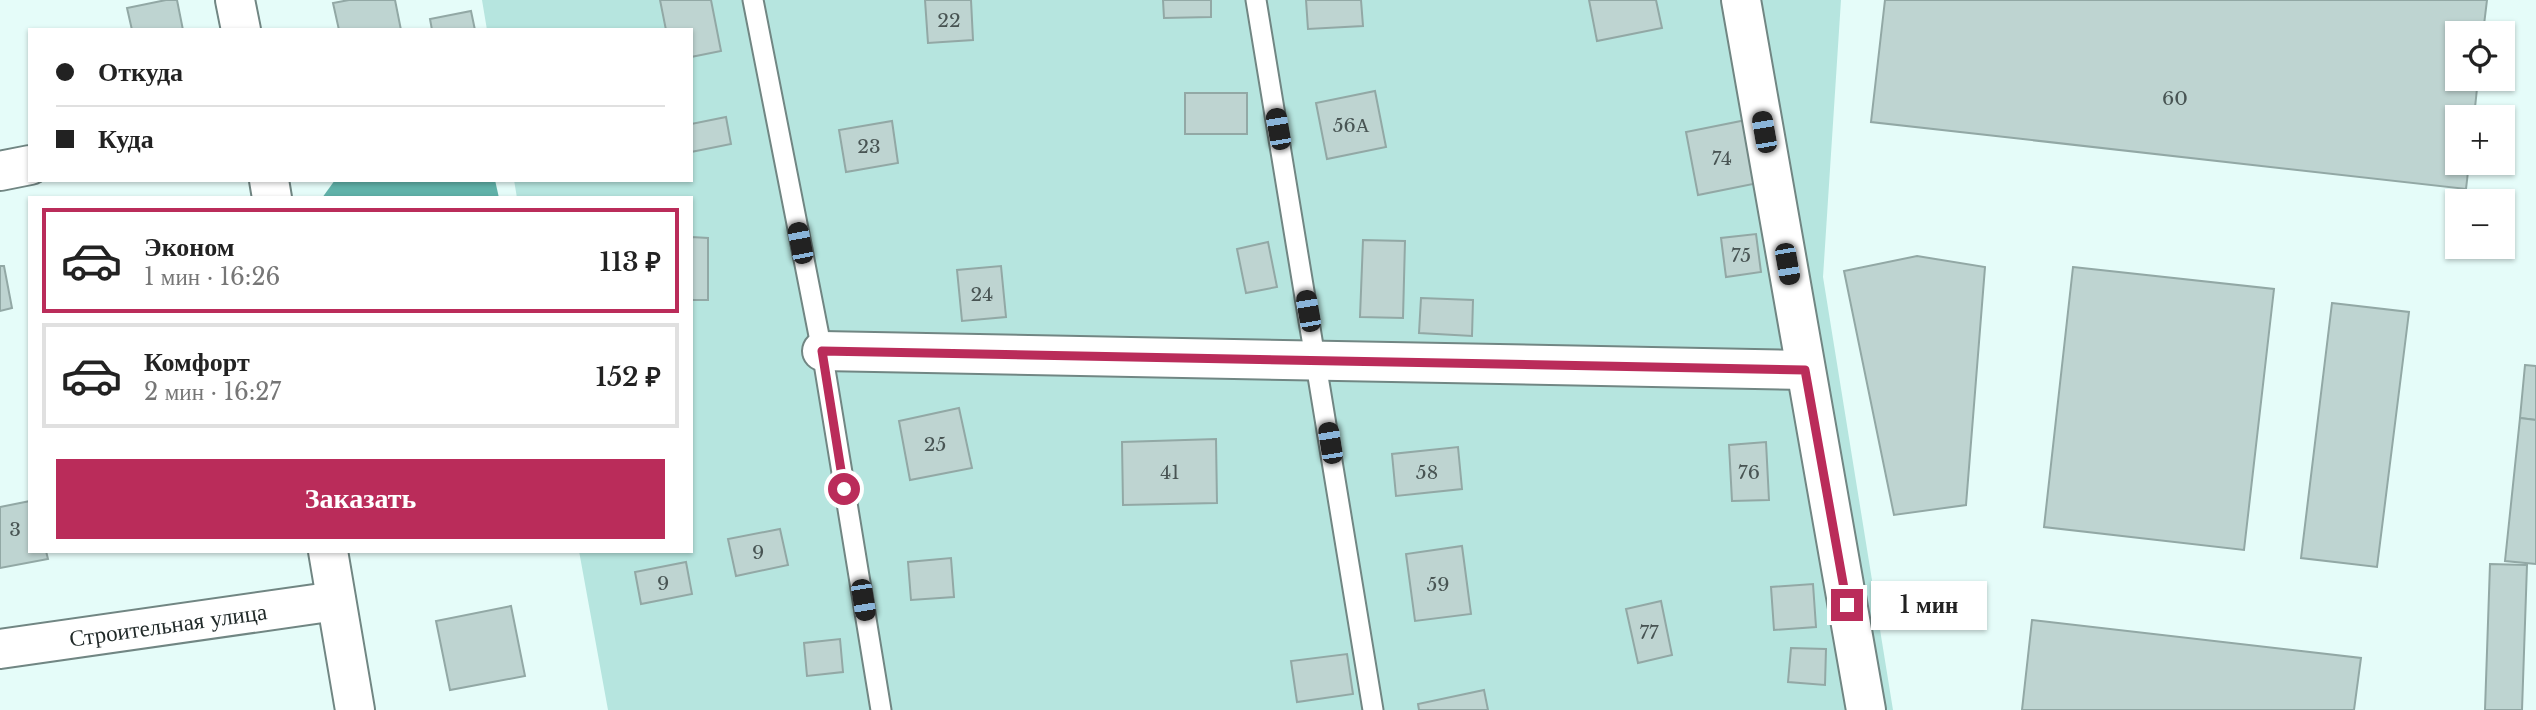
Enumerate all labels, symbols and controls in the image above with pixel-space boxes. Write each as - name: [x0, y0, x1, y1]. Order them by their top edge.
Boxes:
- house number: 22: [937, 9, 961, 32]
- map controls: [2445, 21, 2515, 259]
- button: locate: [2445, 21, 2515, 91]
- text: Откуда: [98, 56, 183, 88]
- house number: 60: [2162, 87, 2188, 110]
- button: +: [2445, 105, 2515, 175]
- car: [1265, 106, 1292, 152]
- car: [1751, 109, 1778, 155]
- house number: 56А: [1333, 114, 1370, 137]
- text: Куда: [98, 123, 154, 155]
- house number: 23: [857, 135, 881, 158]
- house number: 74: [1712, 147, 1732, 170]
- button: −: [2445, 189, 2515, 259]
- car: [786, 220, 815, 266]
- icon: car: [60, 229, 123, 292]
- text: Эконом: [144, 231, 234, 263]
- car: [1774, 241, 1801, 287]
- house number: 75: [1731, 244, 1751, 267]
- text: 113 ₽: [600, 246, 661, 278]
- text: 1 мин · 16:26: [144, 263, 280, 291]
- house number: 24: [971, 283, 993, 306]
- car: [1295, 288, 1322, 334]
- icon: car: [60, 344, 123, 407]
- text: Комфорт: [144, 346, 250, 378]
- text: 152 ₽: [595, 361, 661, 393]
- text: 2 мин · 16:27: [144, 378, 281, 406]
- car: [1317, 421, 1344, 465]
- house number: 25: [924, 433, 946, 456]
- button: Заказать: [56, 459, 665, 539]
- house number: 41: [1160, 461, 1180, 484]
- house number: 58: [1416, 461, 1438, 484]
- house number: 76: [1738, 461, 1760, 484]
- route start: [828, 473, 860, 505]
- house number: 3: [9, 518, 21, 541]
- house number: 9: [752, 541, 764, 564]
- house number: 9: [657, 572, 669, 595]
- house number: 59: [1426, 573, 1450, 596]
- car: [850, 578, 877, 622]
- callout: 1 мин: [1871, 580, 1987, 630]
- route end: [1831, 589, 1863, 621]
- text: 1 мин: [1900, 591, 1958, 619]
- street label: Строительная улица: [67, 597, 269, 653]
- house number: 77: [1639, 621, 1659, 644]

